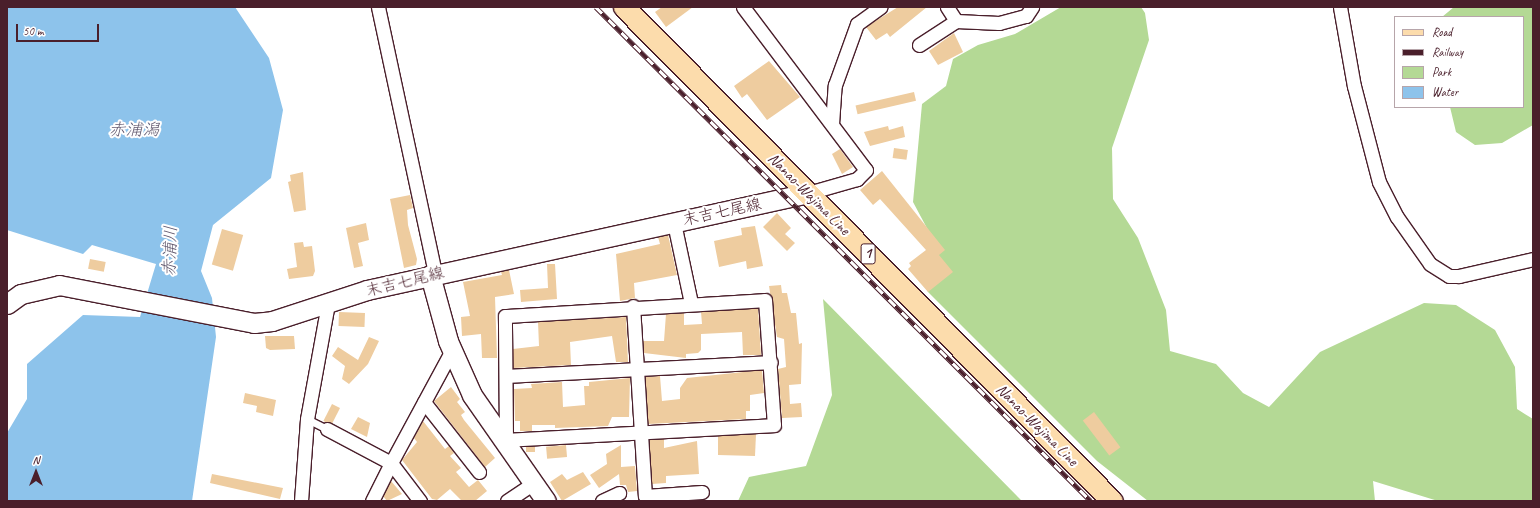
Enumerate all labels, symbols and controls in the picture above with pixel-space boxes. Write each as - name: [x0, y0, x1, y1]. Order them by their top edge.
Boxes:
- scale bar: [18, 16, 101, 42]
- legend: [1394, 16, 1524, 108]
- text: 50 m: [23, 23, 43, 39]
- text: Road: [1432, 24, 1452, 40]
- text: Railway: [1432, 44, 1463, 60]
- text: Park: [1432, 64, 1451, 80]
- text: Water: [1432, 84, 1458, 100]
- water label: 赤浦潟: [109, 120, 159, 140]
- street label: Nanao-Wajima Line: [764, 149, 854, 239]
- street label: 末吉七尾線: [681, 194, 763, 230]
- water label: 赤浦川: [159, 225, 181, 277]
- road number: 1: [860, 241, 876, 267]
- street label: 末吉七尾線: [364, 263, 446, 301]
- street label: Nanao-Wajima Line: [992, 380, 1082, 470]
- north arrow: [16, 452, 56, 492]
- text: N: [33, 453, 39, 467]

